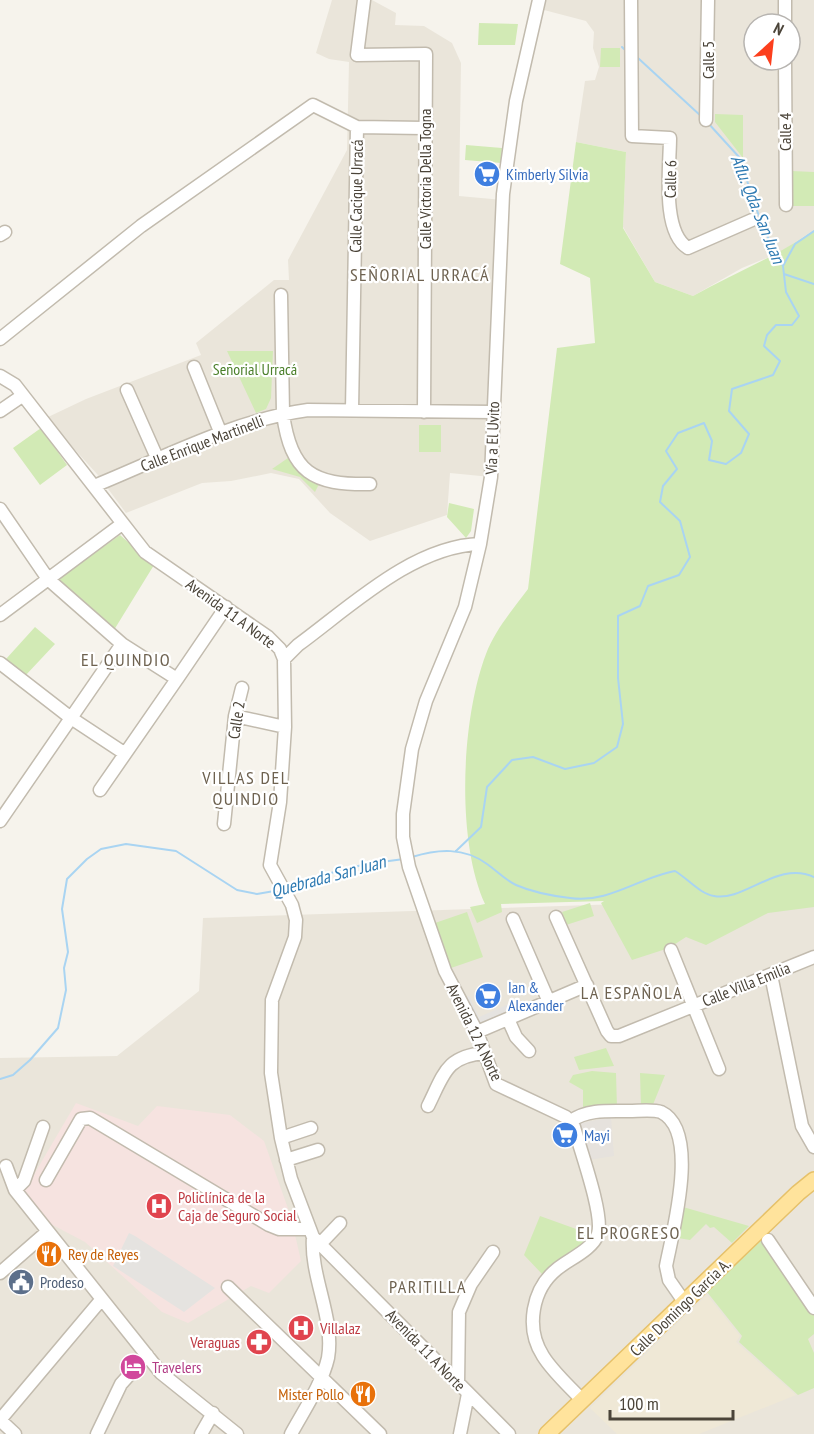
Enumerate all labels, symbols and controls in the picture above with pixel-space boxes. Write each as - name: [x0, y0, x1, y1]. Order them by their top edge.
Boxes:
- north arrow: [742, 12, 802, 72]
- text: N: [770, 18, 787, 40]
- street label: Calle 5: [698, 41, 718, 79]
- street label: Calle Victoria Della Togna: [415, 109, 435, 249]
- street label: Calle 4: [775, 113, 795, 151]
- street label: Calle Cacique Urracá: [345, 139, 367, 253]
- water label: Aflu. Qda. San Juan: [726, 151, 791, 268]
- supermarket icon: Kimberly Silvia: [472, 159, 502, 189]
- street label: Calle 6: [660, 160, 680, 198]
- place label: Kimberly Silvia: [506, 164, 589, 184]
- district label: SEÑORIAL URRACÁ: [350, 263, 490, 286]
- park label: Señorial Urracá: [213, 359, 297, 379]
- street label: Vía a El Uvito: [481, 401, 503, 476]
- street label: Calle Enrique Martinelli: [138, 410, 266, 476]
- street label: Avenida 11 A Norte: [182, 574, 280, 652]
- district label: EL QUINDIO: [81, 648, 171, 671]
- street label: Calle 2: [223, 700, 249, 740]
- district label: VILLAS DEL QUINDIO: [201, 766, 290, 810]
- water label: Quebrada San Juan: [268, 849, 389, 902]
- street label: Calle Villa Emilia: [699, 957, 793, 1011]
- place label: Ian & Alexander: [508, 977, 564, 1015]
- street label: Avenida 12 A Norte: [443, 980, 507, 1084]
- supermarket icon: Ian & Alexander: [473, 981, 503, 1011]
- district label: LA ESPAÑOLA: [581, 981, 683, 1004]
- supermarket icon: Mayi: [550, 1120, 580, 1150]
- place label: Mayi: [584, 1125, 610, 1145]
- place label: Policlínica de la Caja de Seguro Social: [178, 1187, 297, 1225]
- hospital icon: Policlínica de la Caja de Seguro Social: [144, 1191, 174, 1221]
- district label: EL PROGRESO: [577, 1221, 681, 1244]
- restaurant icon: Rey de Reyes: [34, 1239, 64, 1269]
- place label: Rey de Reyes: [68, 1244, 139, 1264]
- street label: Calle Domingo Garcia A.: [625, 1254, 735, 1360]
- public building icon: Prodeso: [6, 1267, 36, 1297]
- place label: Prodeso: [40, 1272, 84, 1292]
- district label: PARITILLA: [389, 1275, 467, 1298]
- street label: Avenida 11 A Norte: [382, 1305, 470, 1395]
- hospital icon: Villalaz: [286, 1313, 316, 1343]
- place label: Villalaz: [319, 1318, 361, 1338]
- pharmacy icon: Veraguas: [244, 1327, 274, 1357]
- place label: Veraguas: [189, 1332, 240, 1352]
- hotel icon: Travelers: [118, 1352, 148, 1382]
- place label: Travelers: [152, 1357, 202, 1377]
- restaurant icon: Mister Pollo: [348, 1379, 378, 1409]
- scale bar: [610, 1383, 733, 1421]
- place label: Mister Pollo: [278, 1384, 344, 1404]
- text: 100 m: [619, 1392, 659, 1415]

